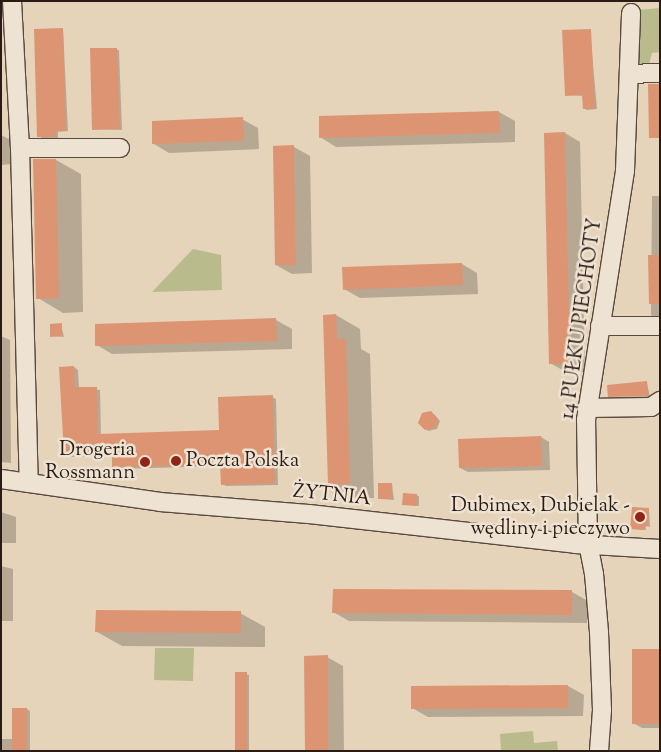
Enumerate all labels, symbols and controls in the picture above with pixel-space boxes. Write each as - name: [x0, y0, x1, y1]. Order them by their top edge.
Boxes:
- street label: 14 PUŁKU PIECHOTY: [556, 217, 608, 421]
- place label: Drogeria Rossmann: [45, 439, 135, 486]
- place label: Poczta Polska: [186, 449, 299, 473]
- marker: Poczta Polska: [170, 455, 182, 467]
- marker: Drogeria Rossmann: [139, 456, 151, 468]
- street label: ŻYTNIA: [292, 480, 372, 512]
- place label: Dubimex, Dubielak - wędliny i pieczywo: [451, 494, 630, 541]
- marker: Dubimex, Dubielak - wędliny i pieczywo: [634, 511, 646, 523]

